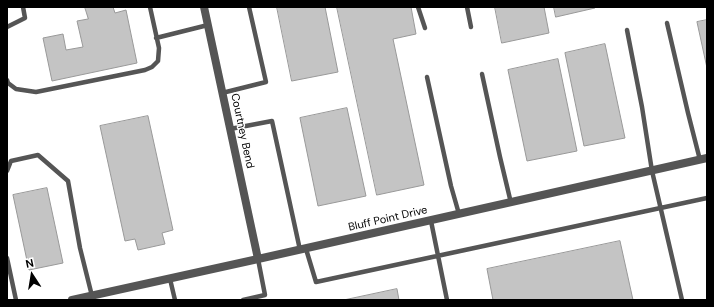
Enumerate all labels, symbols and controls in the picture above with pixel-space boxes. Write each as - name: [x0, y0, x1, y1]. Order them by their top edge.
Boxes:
- street label: Courtney Bend: [228, 92, 256, 170]
- street label: Bluff Point Drive: [347, 204, 429, 234]
- north arrow: [12, 255, 52, 295]
- text: N: [24, 256, 35, 271]

